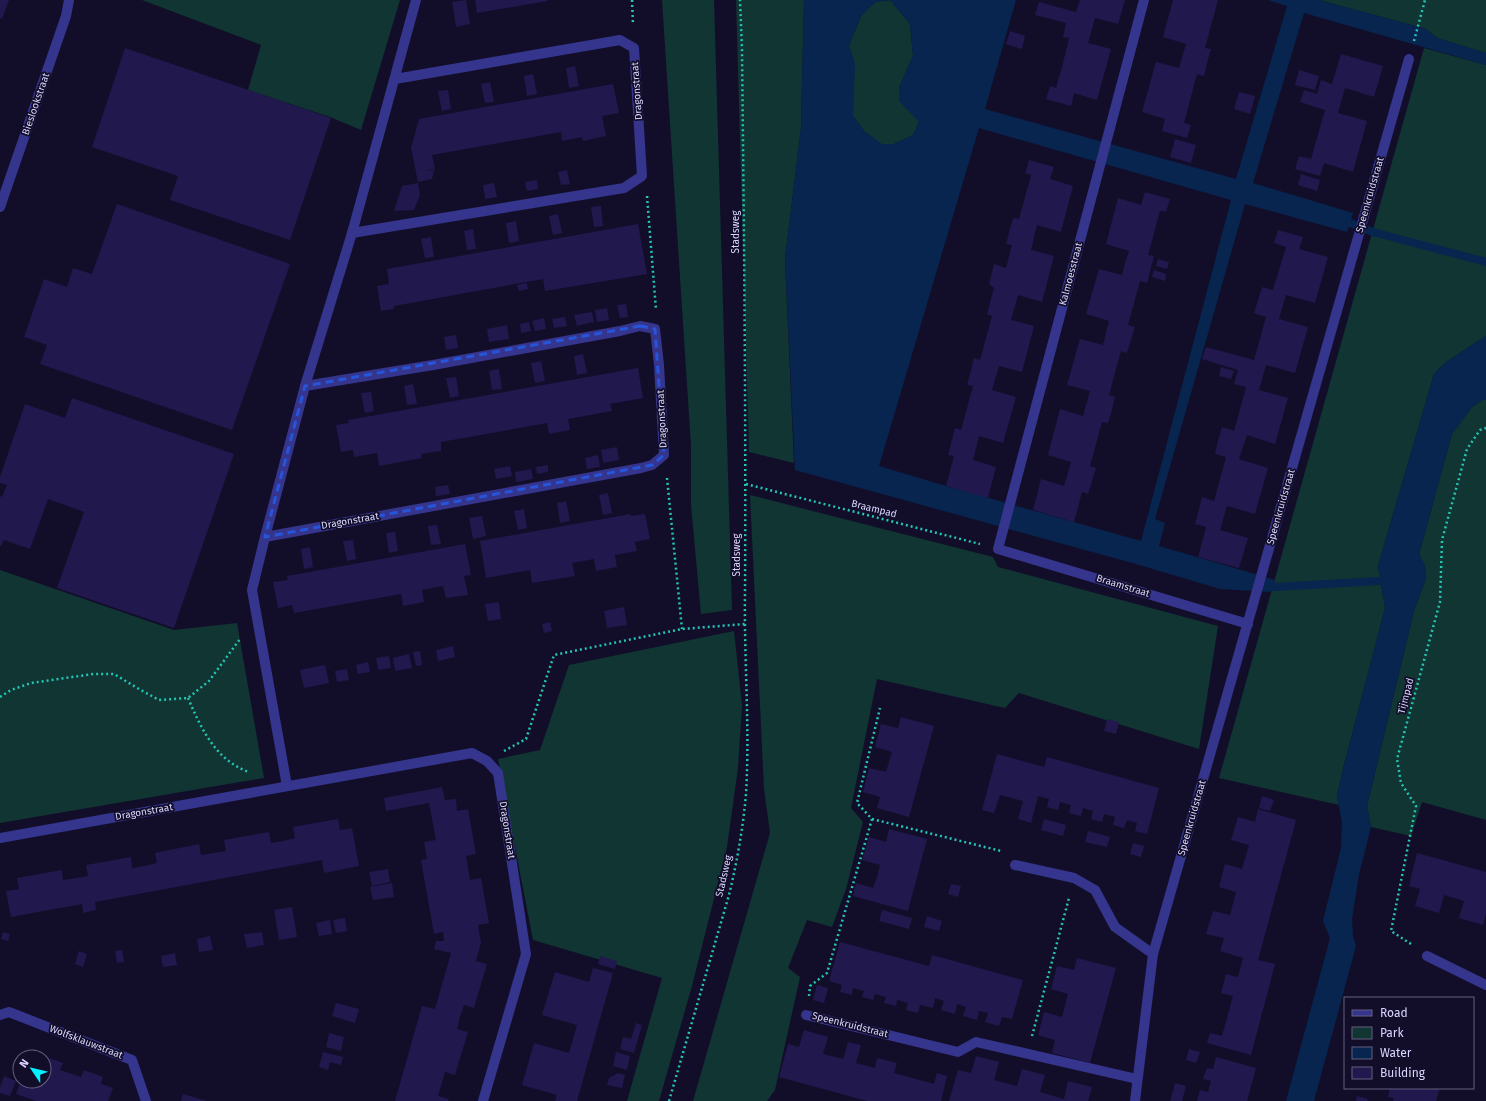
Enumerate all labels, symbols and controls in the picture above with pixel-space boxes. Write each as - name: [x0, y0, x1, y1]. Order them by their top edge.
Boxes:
- street label: Dragonstraat: [629, 61, 645, 120]
- street label: Bieslookstraat: [20, 71, 52, 137]
- street label: Speenkruidstraat: [1353, 155, 1387, 234]
- street label: Stadsweg: [730, 210, 742, 253]
- street label: Kalmoesstraat: [1057, 241, 1085, 307]
- street label: Dragonstraat: [654, 389, 670, 448]
- street label: Speenkruidstraat: [1264, 467, 1298, 546]
- street label: Braampad: [850, 498, 898, 520]
- street label: Dragonstraat: [320, 510, 380, 532]
- street label: Stadsweg: [731, 533, 743, 576]
- street label: Braamstraat: [1095, 572, 1152, 600]
- street label: Tijmpad: [1395, 677, 1417, 715]
- street label: Speenkruidstraat: [1175, 778, 1209, 857]
- street label: Dragonstraat: [497, 800, 518, 860]
- street label: Dragonstraat: [114, 801, 174, 823]
- street label: Stadsweg: [713, 853, 735, 898]
- legend: [1344, 997, 1474, 1089]
- text: Road: [1380, 1006, 1408, 1020]
- street label: Speenkruidstraat: [811, 1010, 890, 1040]
- street label: Wolfsklauwstraat: [48, 1023, 125, 1062]
- text: Park: [1380, 1026, 1404, 1040]
- text: Water: [1380, 1046, 1412, 1060]
- north arrow: [12, 1049, 52, 1089]
- text: N: [17, 1057, 32, 1070]
- text: Building: [1380, 1066, 1426, 1080]

